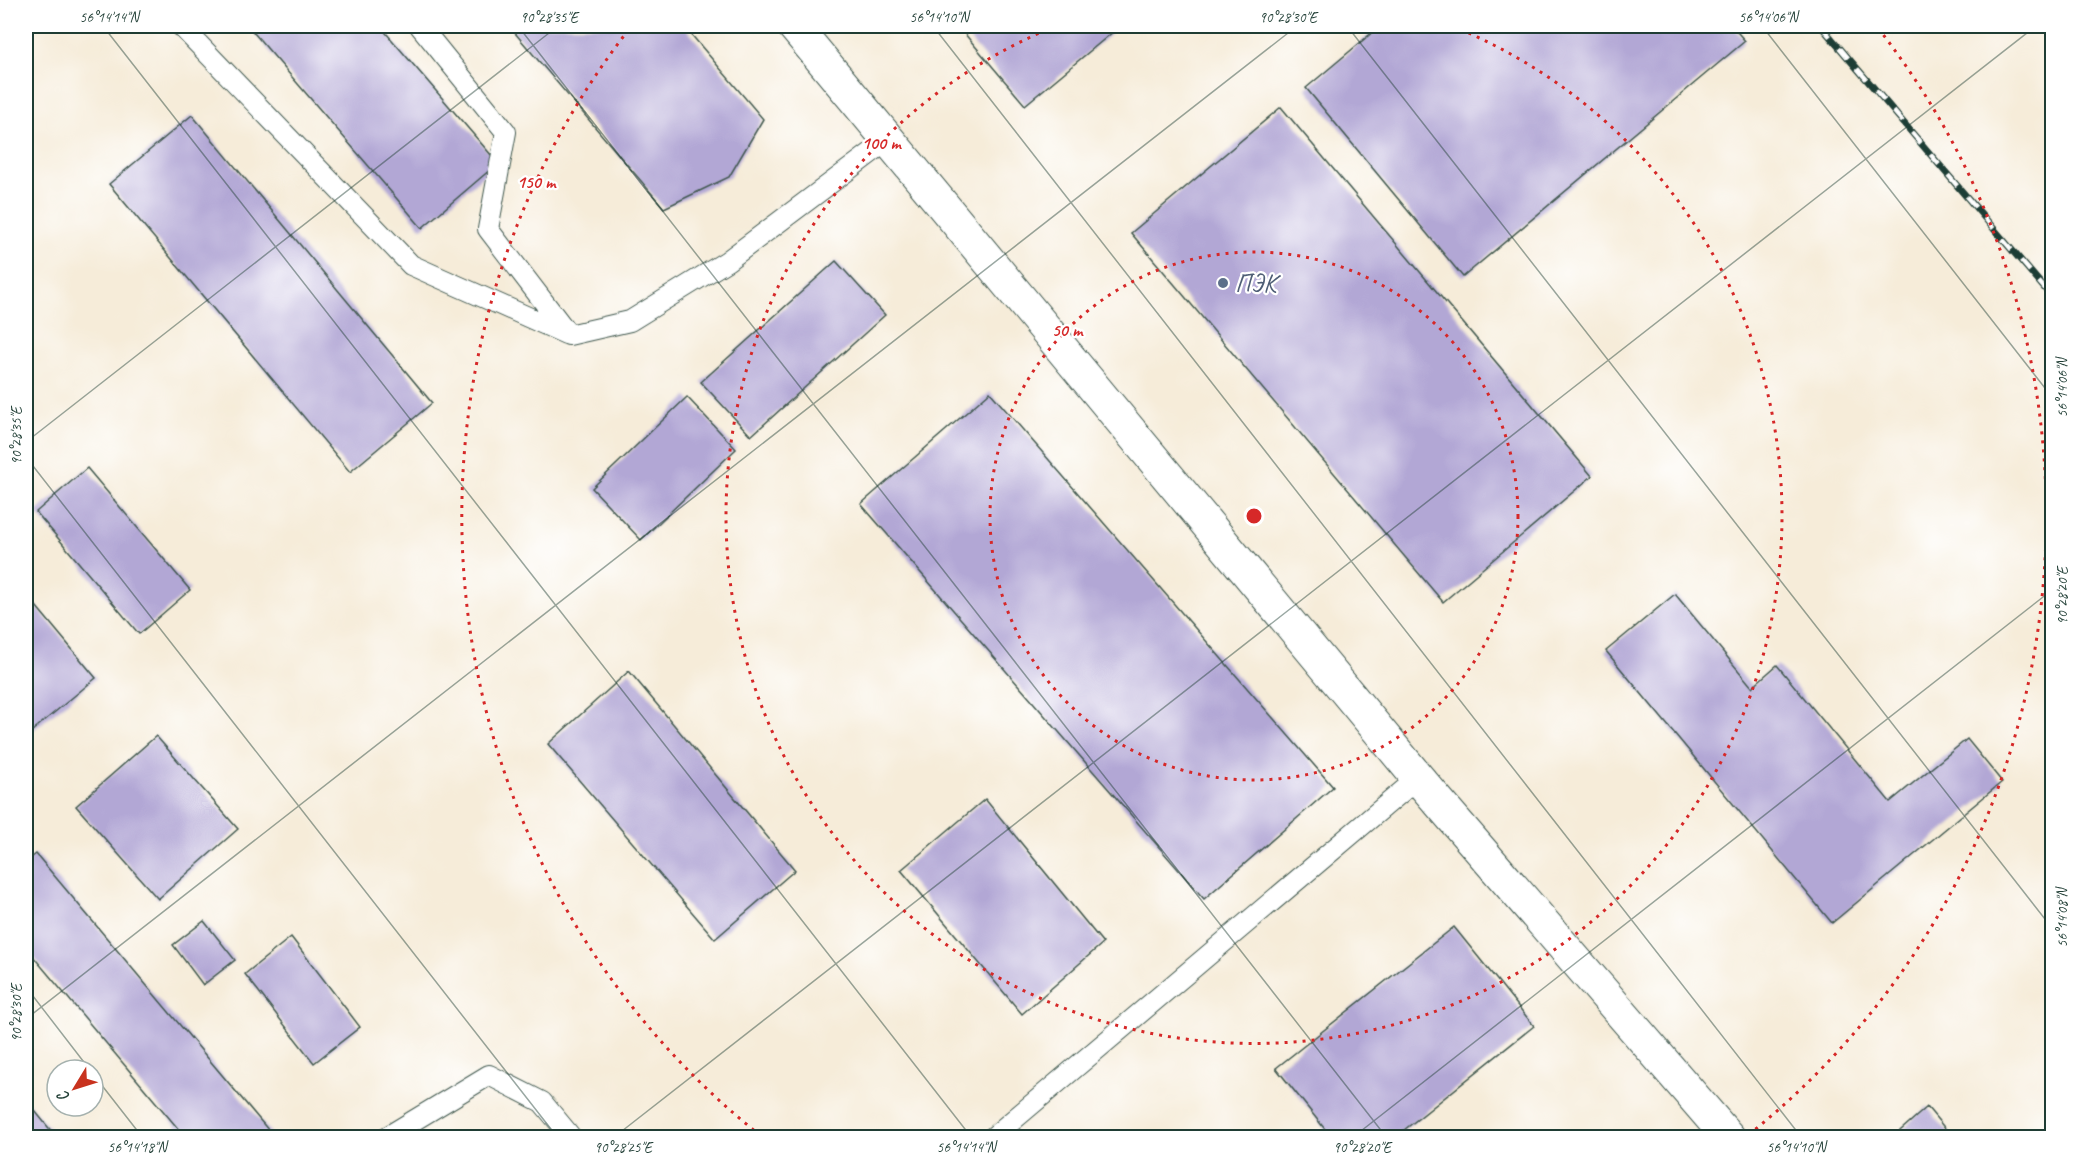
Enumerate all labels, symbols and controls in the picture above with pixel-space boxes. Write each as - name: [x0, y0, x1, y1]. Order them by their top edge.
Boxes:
- text: 56°14'14"N: [79, 8, 142, 27]
- text: 90°28'35"E: [520, 8, 580, 27]
- text: 56°14'10"N: [909, 8, 972, 27]
- text: 90°28'30"E: [1259, 8, 1319, 27]
- text: 56°14'06"N: [1738, 8, 1801, 27]
- text: 100 m: [862, 132, 902, 154]
- text: 150 m: [517, 171, 557, 193]
- place label: ПЭК: [1235, 267, 1281, 300]
- marker: ПЭК: [1216, 276, 1230, 290]
- text: 50 m: [1052, 319, 1084, 341]
- text: 56°14'06"N: [2053, 355, 2072, 418]
- text: 90°28'35"E: [7, 405, 26, 465]
- centre of rings: [1244, 506, 1264, 526]
- text: 90°28'20"E: [2053, 565, 2072, 625]
- text: 56°14'08"N: [2053, 885, 2072, 948]
- text: 90°28'30"E: [7, 982, 26, 1042]
- north arrow: [45, 1058, 105, 1118]
- text: С: [52, 1086, 74, 1106]
- text: 56°14'18"N: [107, 1138, 170, 1157]
- text: 90°28'25"E: [594, 1138, 654, 1157]
- text: 56°14'14"N: [936, 1138, 999, 1157]
- text: 90°28'20"E: [1333, 1138, 1393, 1157]
- text: 56°14'10"N: [1766, 1138, 1829, 1157]

